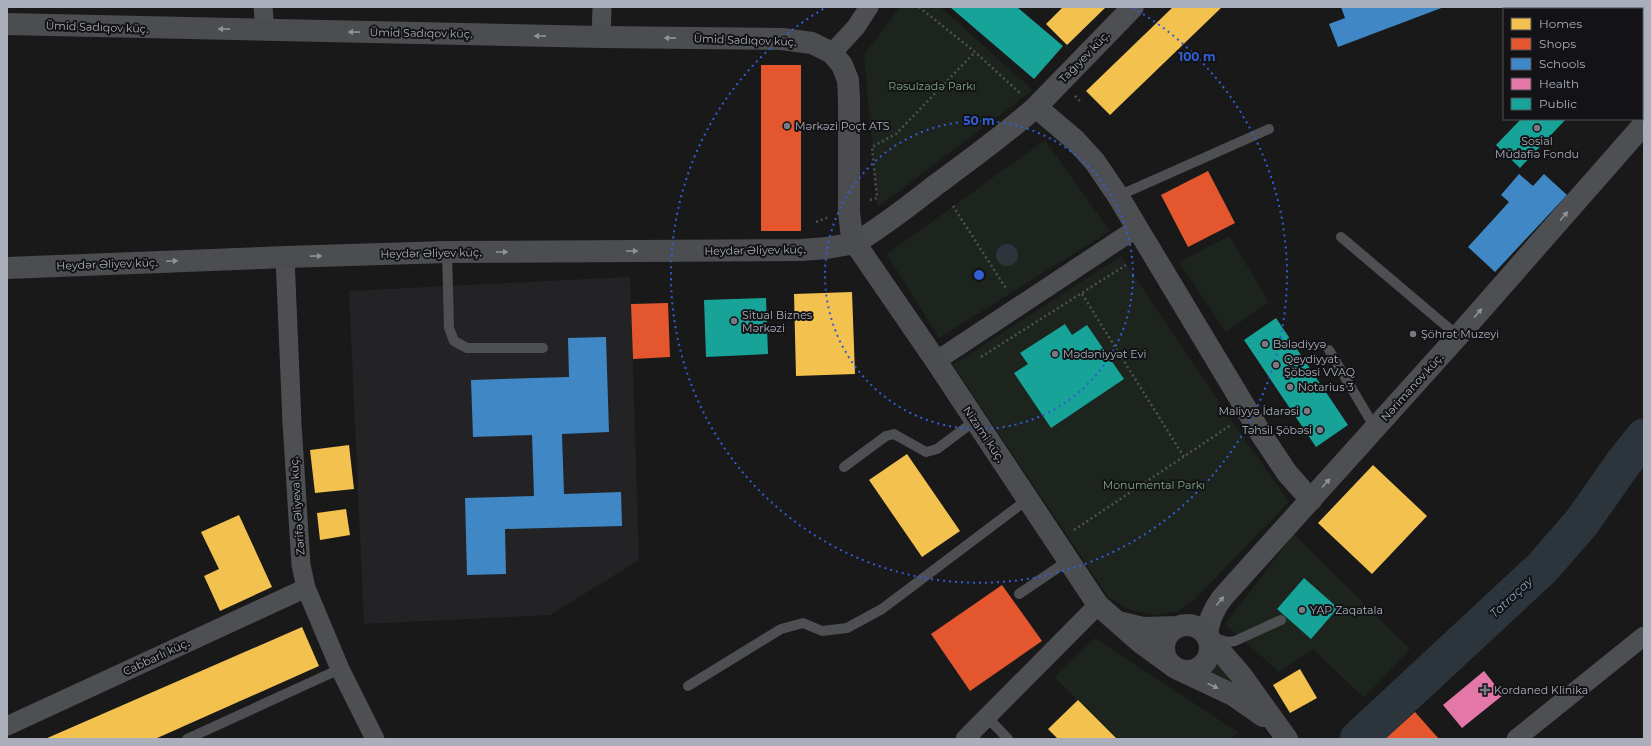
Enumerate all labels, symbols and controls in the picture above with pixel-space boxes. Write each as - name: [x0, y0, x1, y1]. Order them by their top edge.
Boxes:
- legend: [1503, 8, 1643, 120]
- text: Homes: [1539, 16, 1582, 31]
- street label: Ümid Sadıqov küç.: [45, 18, 149, 36]
- street label: Ümid Sadıqov küç.: [369, 25, 473, 41]
- one-way arrow: [217, 26, 230, 32]
- street label: Tağıyev küç.: [1056, 28, 1112, 86]
- one-way arrow: [347, 29, 360, 35]
- street label: Ümid Sadıqov küç.: [693, 31, 797, 49]
- one-way arrow: [533, 33, 546, 39]
- one-way arrow: [663, 35, 676, 41]
- text: Shops: [1539, 36, 1576, 51]
- text: 100 m: [1179, 49, 1215, 64]
- text: Schools: [1539, 56, 1585, 71]
- text: Health: [1539, 76, 1579, 91]
- park label: Rəsulzadə Parkı: [888, 79, 976, 93]
- text: Public: [1539, 96, 1577, 111]
- text: 50 m: [963, 113, 995, 128]
- place label: Mərkəzi Poçt ATS: [795, 119, 890, 133]
- marker: Mərkəzi Poçt ATS: [782, 121, 792, 131]
- marker: Sosial Müdafiə Fondu: [1532, 123, 1542, 133]
- place label: Sosial Müdafiə Fondu: [1495, 134, 1579, 161]
- one-way arrow: [1559, 210, 1568, 221]
- street label: Heydər Əliyev küç.: [704, 242, 806, 258]
- street label: Heydər Əliyev küç.: [380, 245, 482, 261]
- one-way arrow: [626, 248, 639, 254]
- one-way arrow: [496, 249, 509, 255]
- one-way arrow: [310, 253, 323, 259]
- street label: Heydər Əliyev küç.: [56, 255, 158, 273]
- one-way arrow: [166, 258, 178, 265]
- centre of rings: [972, 268, 986, 282]
- place label: Situal Biznes Mərkəzi: [742, 308, 813, 335]
- one-way arrow: [1473, 308, 1482, 318]
- marker: Situal Biznes Mərkəzi: [729, 316, 739, 326]
- place label: Şöhrət Muzeyi: [1421, 327, 1499, 341]
- marker: Şöhrət Muzeyi: [1408, 329, 1418, 339]
- place label: Bələdiyyə: [1273, 337, 1327, 351]
- marker: Bələdiyyə: [1260, 339, 1270, 349]
- place label: Mədəniyyət Evi: [1063, 347, 1146, 361]
- marker: Mədəniyyət Evi: [1050, 349, 1060, 359]
- street label: Nərimanov küç.: [1378, 350, 1446, 424]
- place label: Qeydiyyat Şöbəsi VVAQ: [1284, 352, 1356, 379]
- marker: Qeydiyyat Şöbəsi VVAQ: [1271, 360, 1281, 370]
- place label: Notarius 3: [1298, 380, 1354, 394]
- marker: Notarius 3: [1285, 382, 1295, 392]
- street label: Nizami küç.: [960, 403, 1008, 465]
- place label: Maliyyə İdarəsi: [1218, 404, 1299, 418]
- marker: Maliyyə İdarəsi: [1302, 406, 1312, 416]
- place label: Təhsil Şöbəsi: [1242, 423, 1312, 437]
- marker: Təhsil Şöbəsi: [1315, 425, 1325, 435]
- street label: Zərifə Əliyeva küç.: [287, 456, 307, 556]
- park label: Monumental Parkı: [1103, 478, 1205, 492]
- one-way arrow: [1321, 479, 1330, 488]
- water label: Tatraçay: [1486, 572, 1537, 621]
- one-way arrow: [1216, 595, 1225, 606]
- place label: YAP Zaqatala: [1310, 603, 1383, 617]
- marker: YAP Zaqatala: [1297, 605, 1307, 615]
- street label: Cabbarlı küç.: [121, 636, 191, 678]
- one-way arrow: [1208, 683, 1219, 689]
- place label: Kordaned Klinika: [1494, 683, 1588, 697]
- marker: Kordaned Klinika: [1479, 684, 1491, 696]

